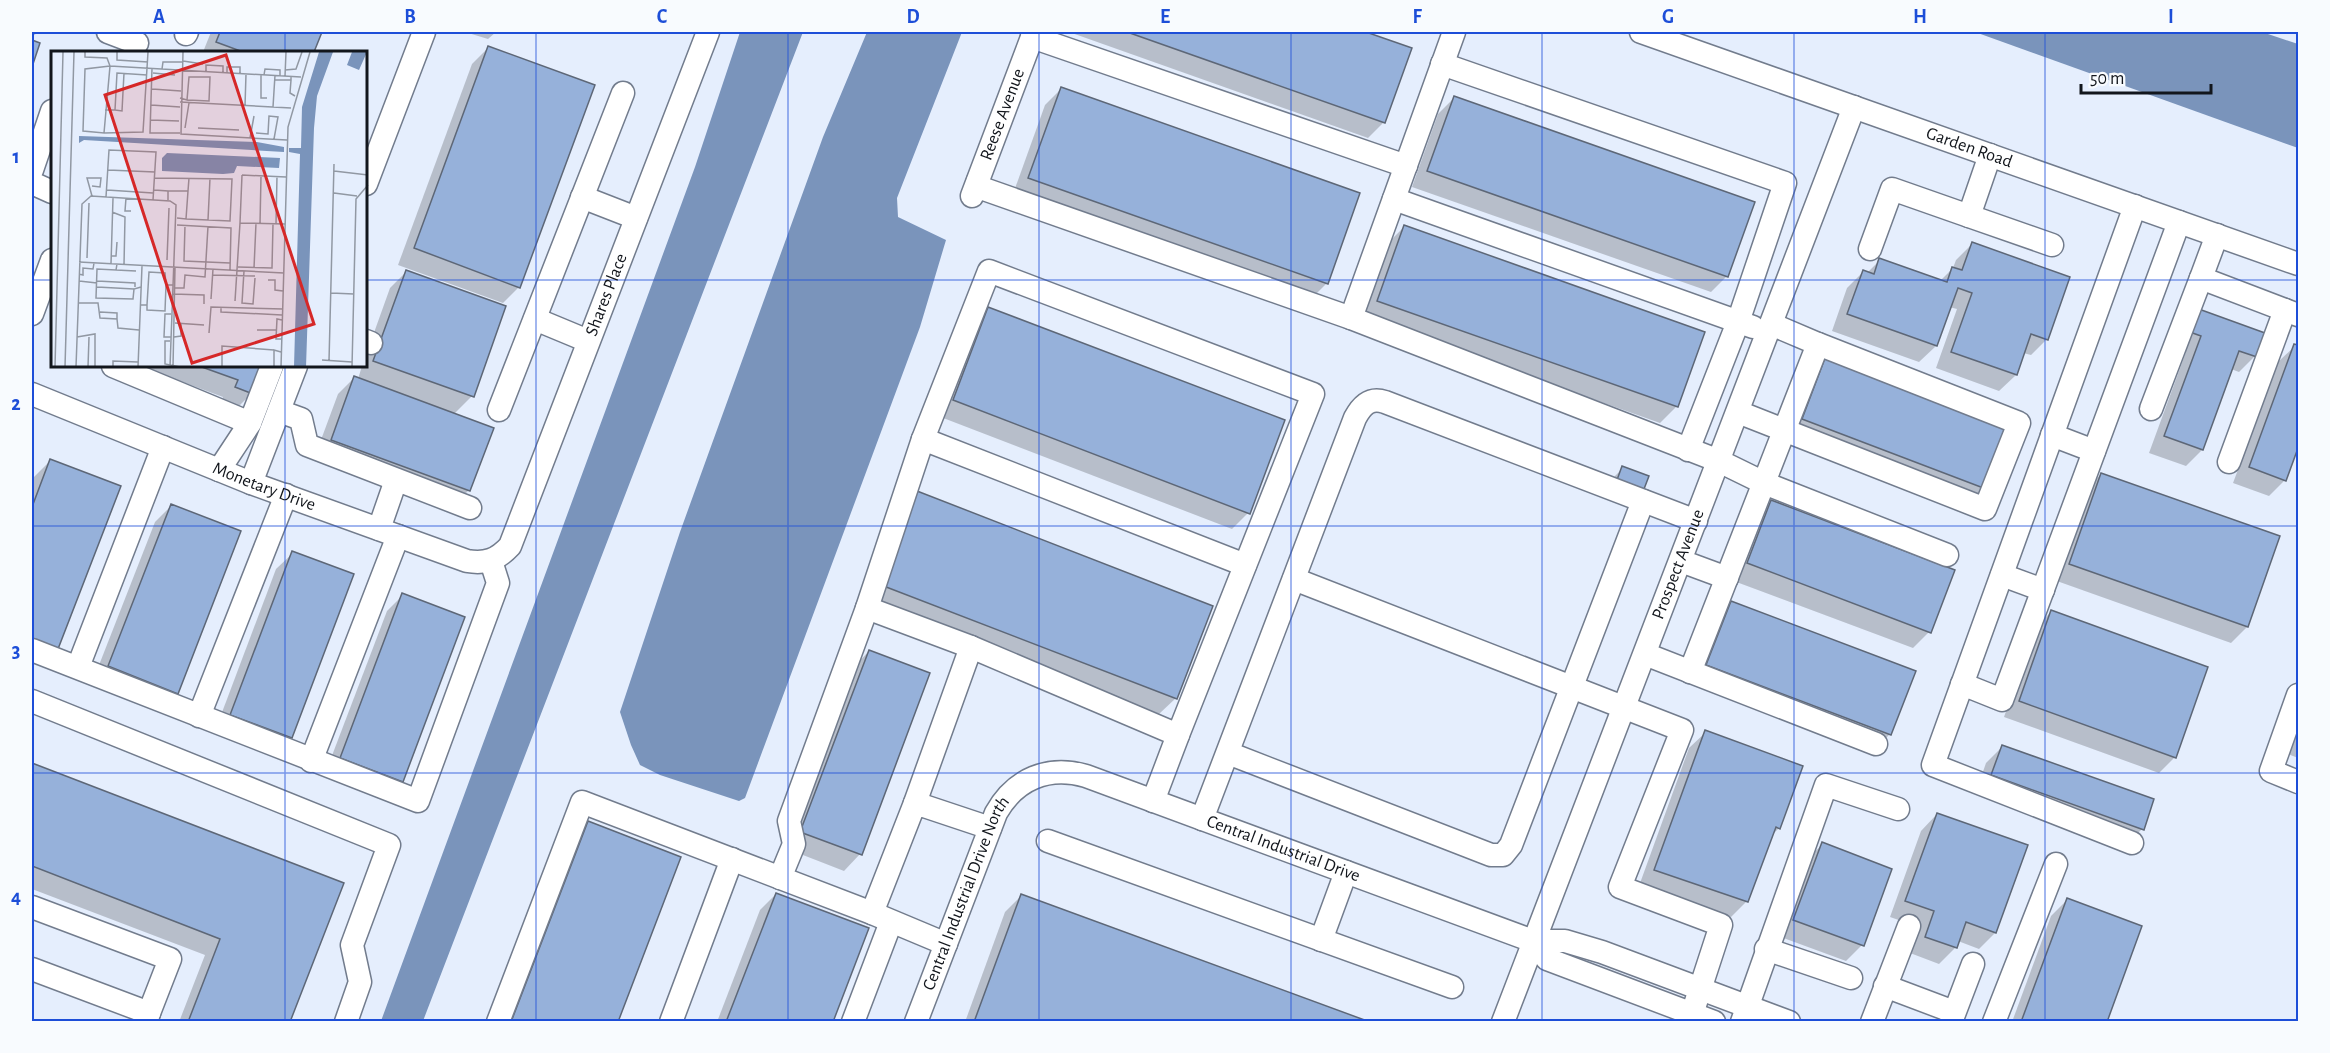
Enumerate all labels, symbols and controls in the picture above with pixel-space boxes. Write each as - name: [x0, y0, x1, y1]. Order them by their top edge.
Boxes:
- text: A: [153, 7, 165, 27]
- text: B: [404, 7, 416, 27]
- text: C: [657, 7, 668, 27]
- text: D: [906, 7, 920, 27]
- text: E: [1160, 7, 1170, 27]
- text: F: [1412, 7, 1422, 27]
- text: G: [1662, 7, 1674, 27]
- text: H: [1913, 7, 1927, 27]
- text: I: [2168, 7, 2174, 27]
- inset map: [51, 51, 368, 368]
- scale bar: [2081, 57, 2212, 95]
- street label: Reese Avenue: [977, 66, 1028, 163]
- text: 50 m: [2090, 70, 2124, 88]
- street label: Garden Road: [1924, 124, 2015, 171]
- text: 1: [12, 147, 20, 167]
- street label: Shares Place: [583, 251, 631, 339]
- text: 2: [11, 394, 21, 414]
- street label: Monetary Drive: [210, 459, 318, 514]
- street label: Prospect Avenue: [1649, 507, 1708, 622]
- text: 3: [12, 641, 20, 661]
- street label: Central Industrial Drive North: [920, 793, 1013, 993]
- street label: Central Industrial Drive: [1204, 812, 1362, 885]
- text: 4: [11, 887, 21, 907]

